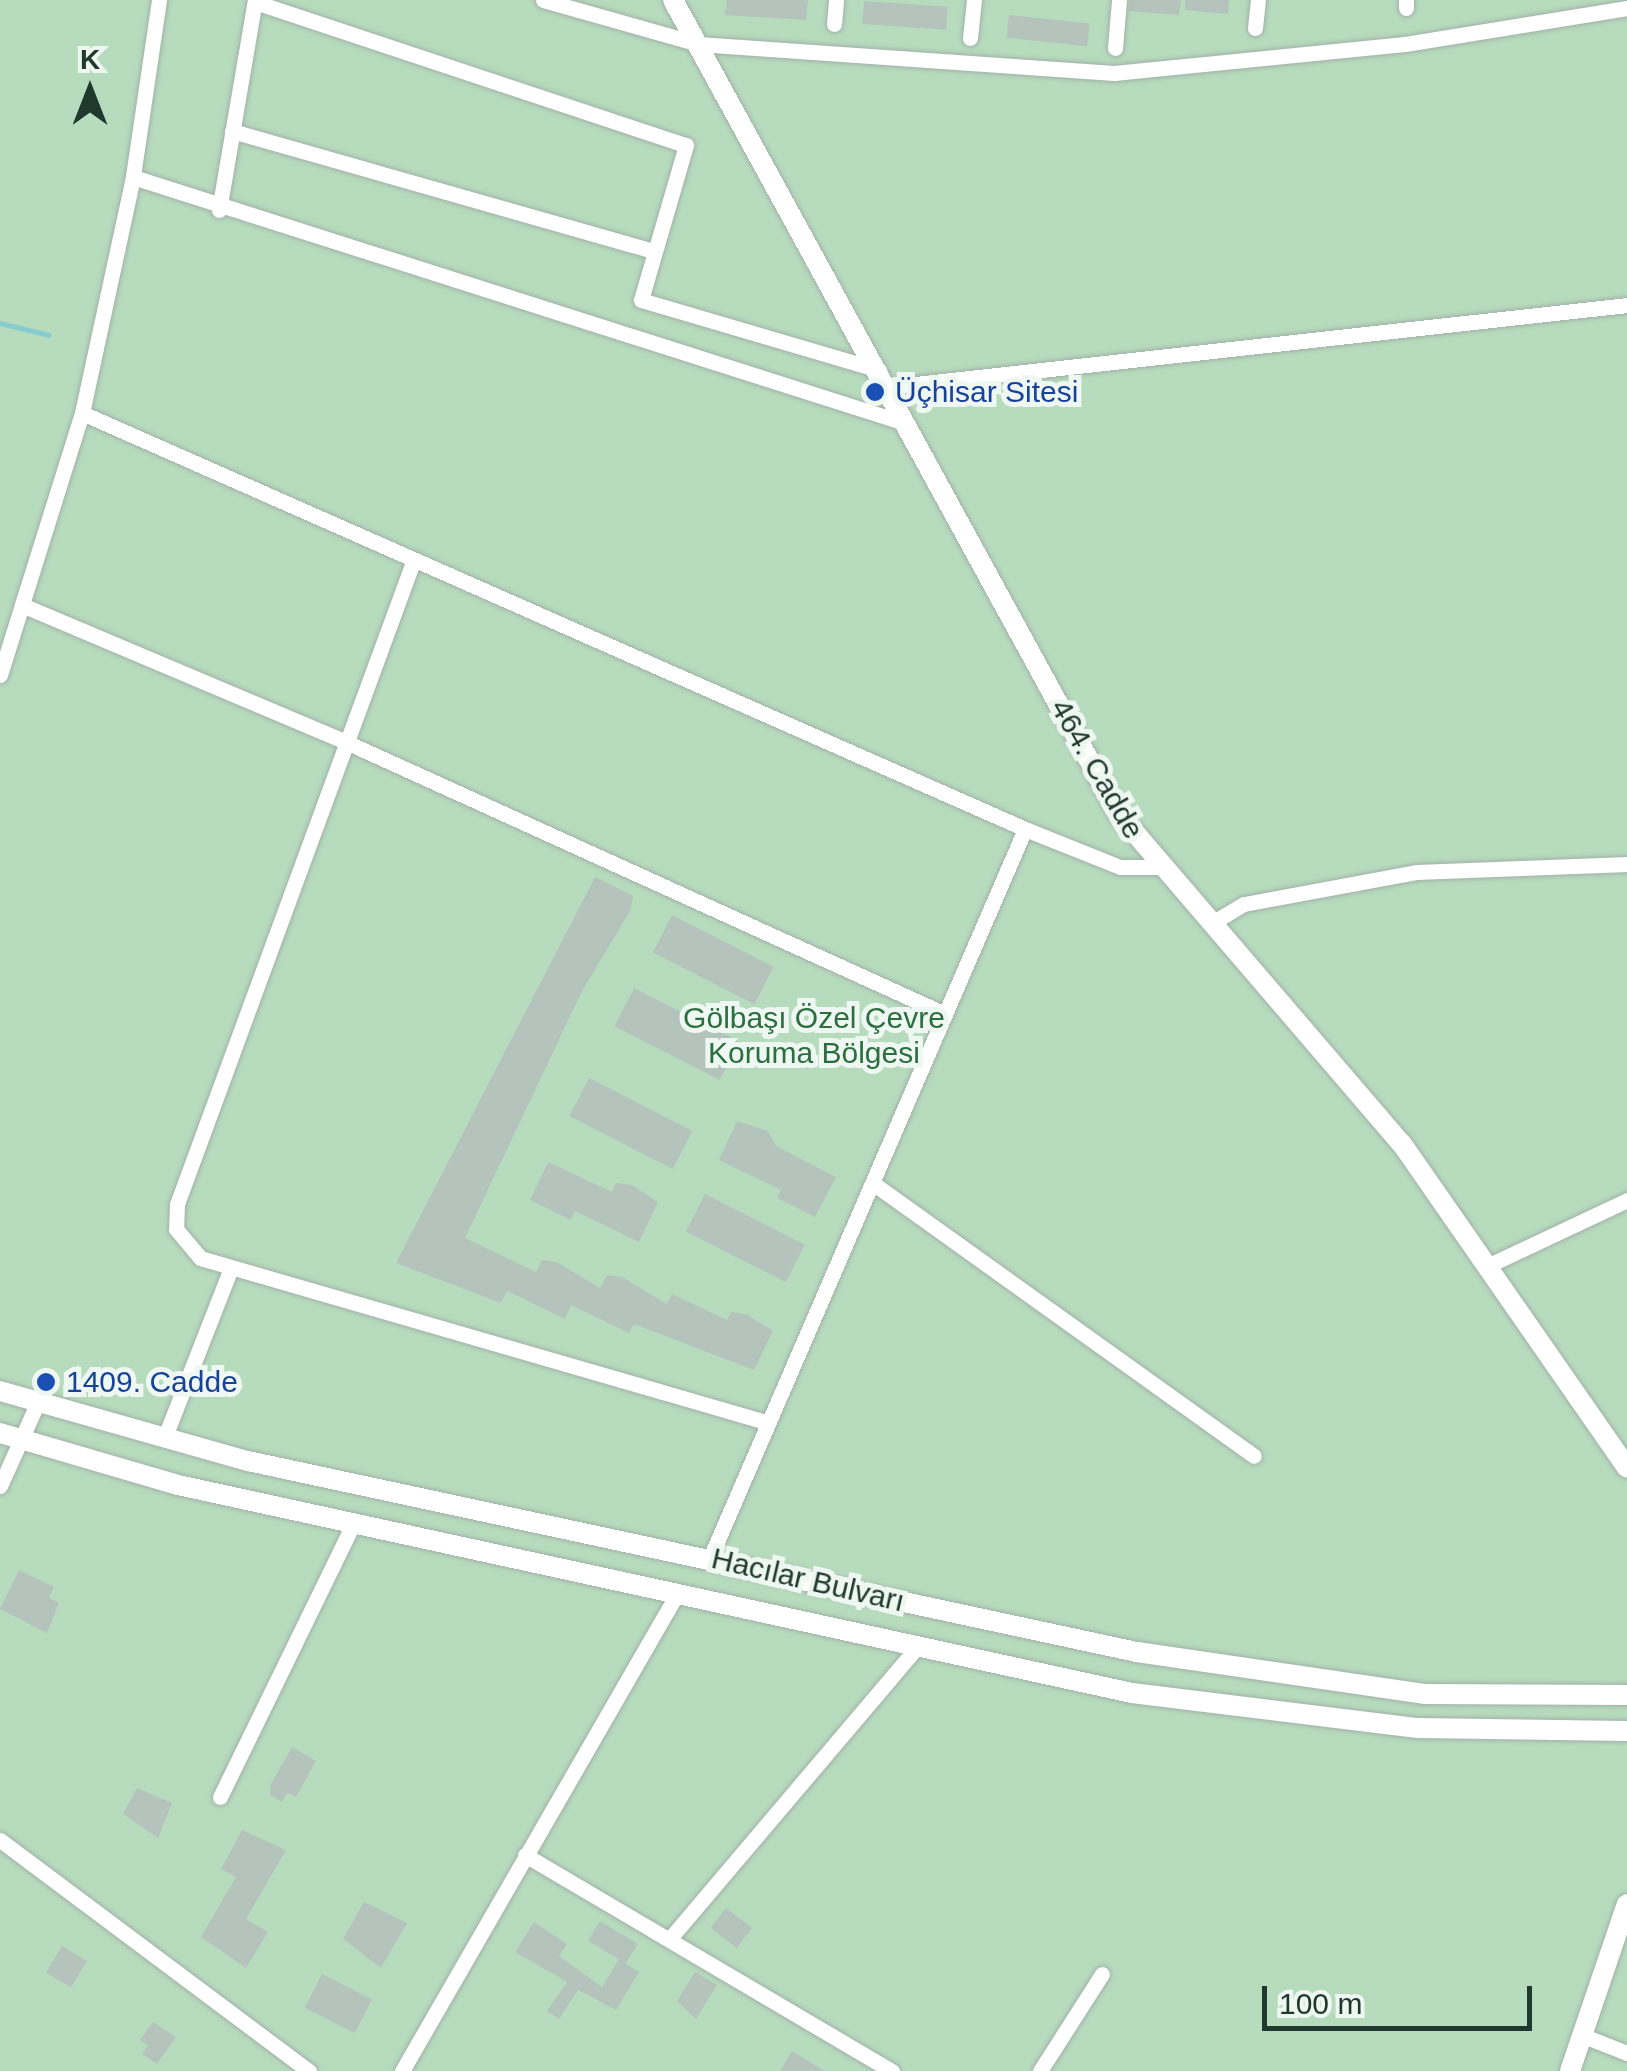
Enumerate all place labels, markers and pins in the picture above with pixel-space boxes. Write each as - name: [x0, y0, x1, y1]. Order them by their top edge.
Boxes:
- place label: Üçhisar Sitesi: [895, 374, 1078, 410]
- marker: Üçhisar Sitesi: [864, 381, 886, 403]
- place label: 1409. Cadde: [66, 1364, 238, 1400]
- marker: 1409. Cadde: [35, 1371, 57, 1393]

